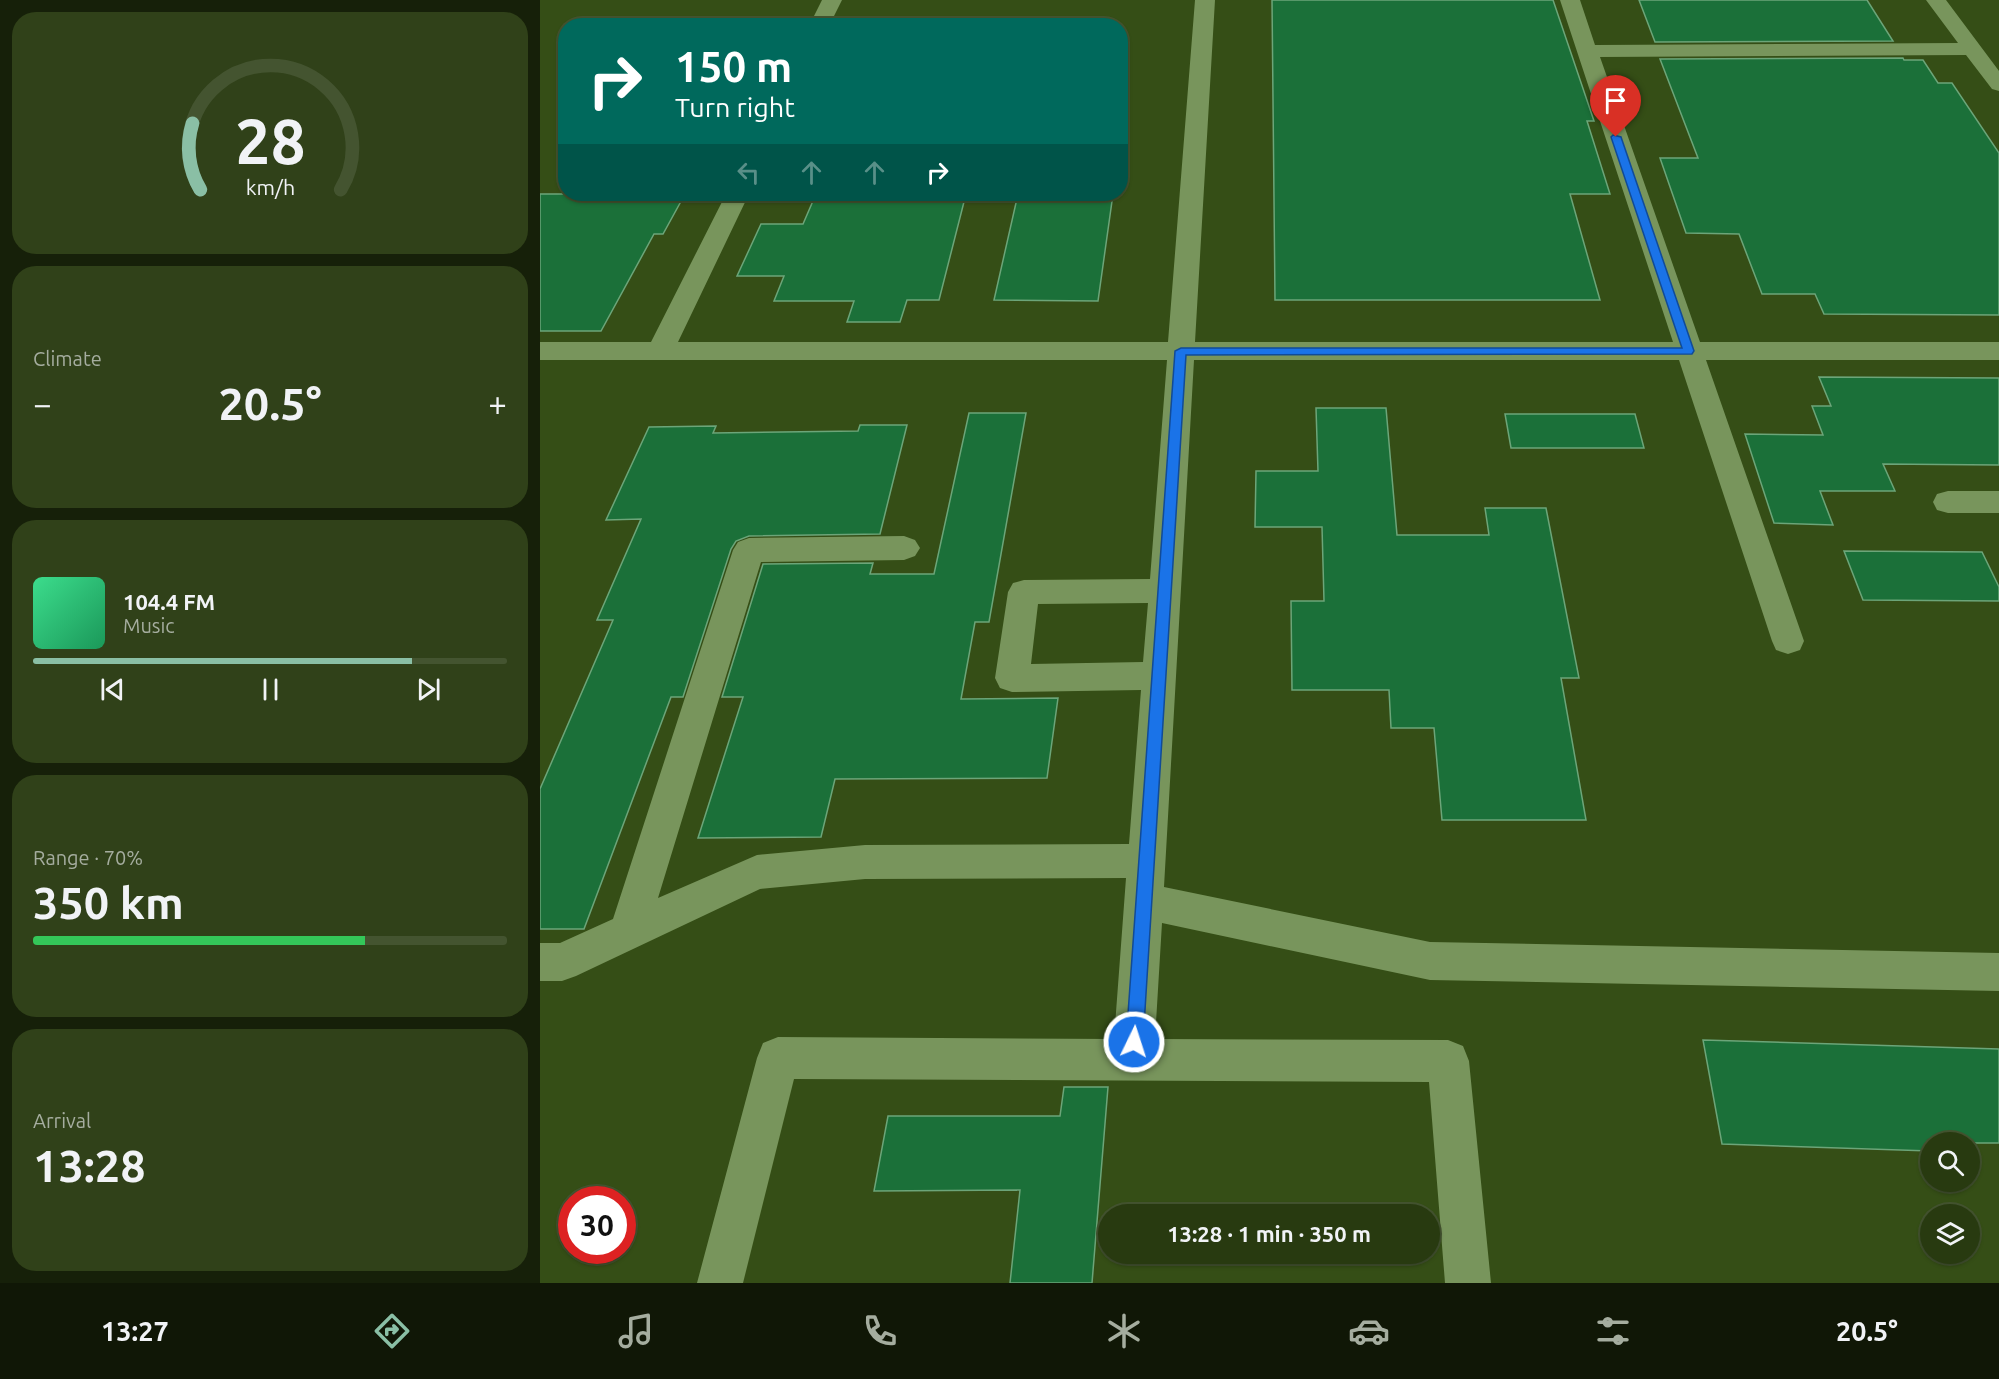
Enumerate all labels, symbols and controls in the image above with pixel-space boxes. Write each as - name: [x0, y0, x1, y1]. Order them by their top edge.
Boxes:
- icon: right: [576, 42, 654, 120]
- text: 150 m: [675, 43, 792, 90]
- pin: [1590, 75, 1641, 137]
- icon: arrive: [1599, 84, 1632, 117]
- text: Turn right: [675, 92, 795, 122]
- text: 28: [235, 106, 305, 176]
- icon: left: [732, 156, 765, 189]
- icon: ahead: [795, 156, 828, 189]
- icon: ahead: [858, 156, 891, 189]
- icon: right: [921, 156, 954, 189]
- text: km/h: [245, 175, 295, 199]
- text: Climate: [33, 347, 102, 370]
- text: 20.5°: [218, 378, 322, 429]
- text: −: [33, 385, 52, 422]
- text: +: [488, 385, 507, 422]
- text: 104.4 FM: [123, 589, 215, 614]
- text: Music: [123, 614, 175, 637]
- icon: previous: [96, 673, 129, 706]
- icon: pause: [254, 673, 287, 706]
- icon: next: [412, 673, 445, 706]
- text: Range · 70%: [33, 846, 143, 869]
- text: 350 km: [33, 877, 184, 928]
- position arrow: [1102, 1010, 1166, 1074]
- text: Arrival: [33, 1109, 91, 1132]
- map controls: [1920, 1132, 1980, 1264]
- button: search: [1920, 1132, 1980, 1192]
- text: 13:28: [33, 1140, 146, 1191]
- speed limit sign: 30: [558, 1186, 636, 1264]
- button: layers: [1920, 1204, 1980, 1264]
- text: 13:28 · 1 min · 350 m: [1167, 1221, 1371, 1246]
- icon: directions: [371, 1310, 413, 1352]
- icon: music: [615, 1310, 657, 1352]
- icon: phone: [859, 1310, 901, 1352]
- icon: climate: [1103, 1310, 1145, 1352]
- icon: car: [1348, 1310, 1390, 1352]
- icon: filters: [1592, 1310, 1634, 1352]
- text: 13:27: [101, 1316, 169, 1346]
- text: 20.5°: [1836, 1316, 1898, 1346]

